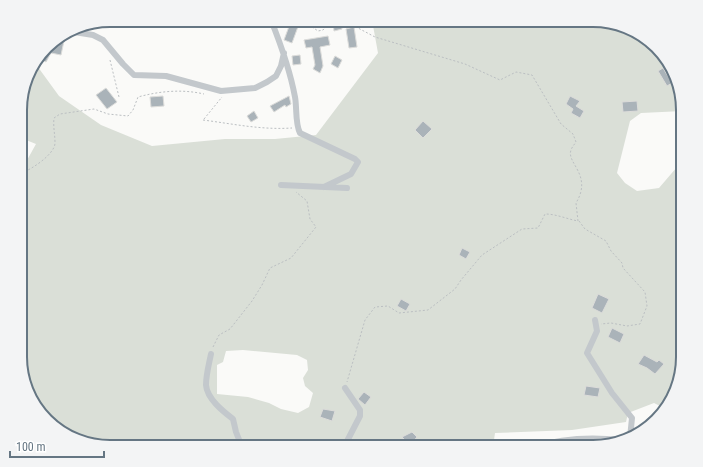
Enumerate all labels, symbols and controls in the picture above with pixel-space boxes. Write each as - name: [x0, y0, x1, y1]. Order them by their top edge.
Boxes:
- scale bar: [10, 433, 104, 459]
- text: 100 m: [16, 440, 46, 454]

